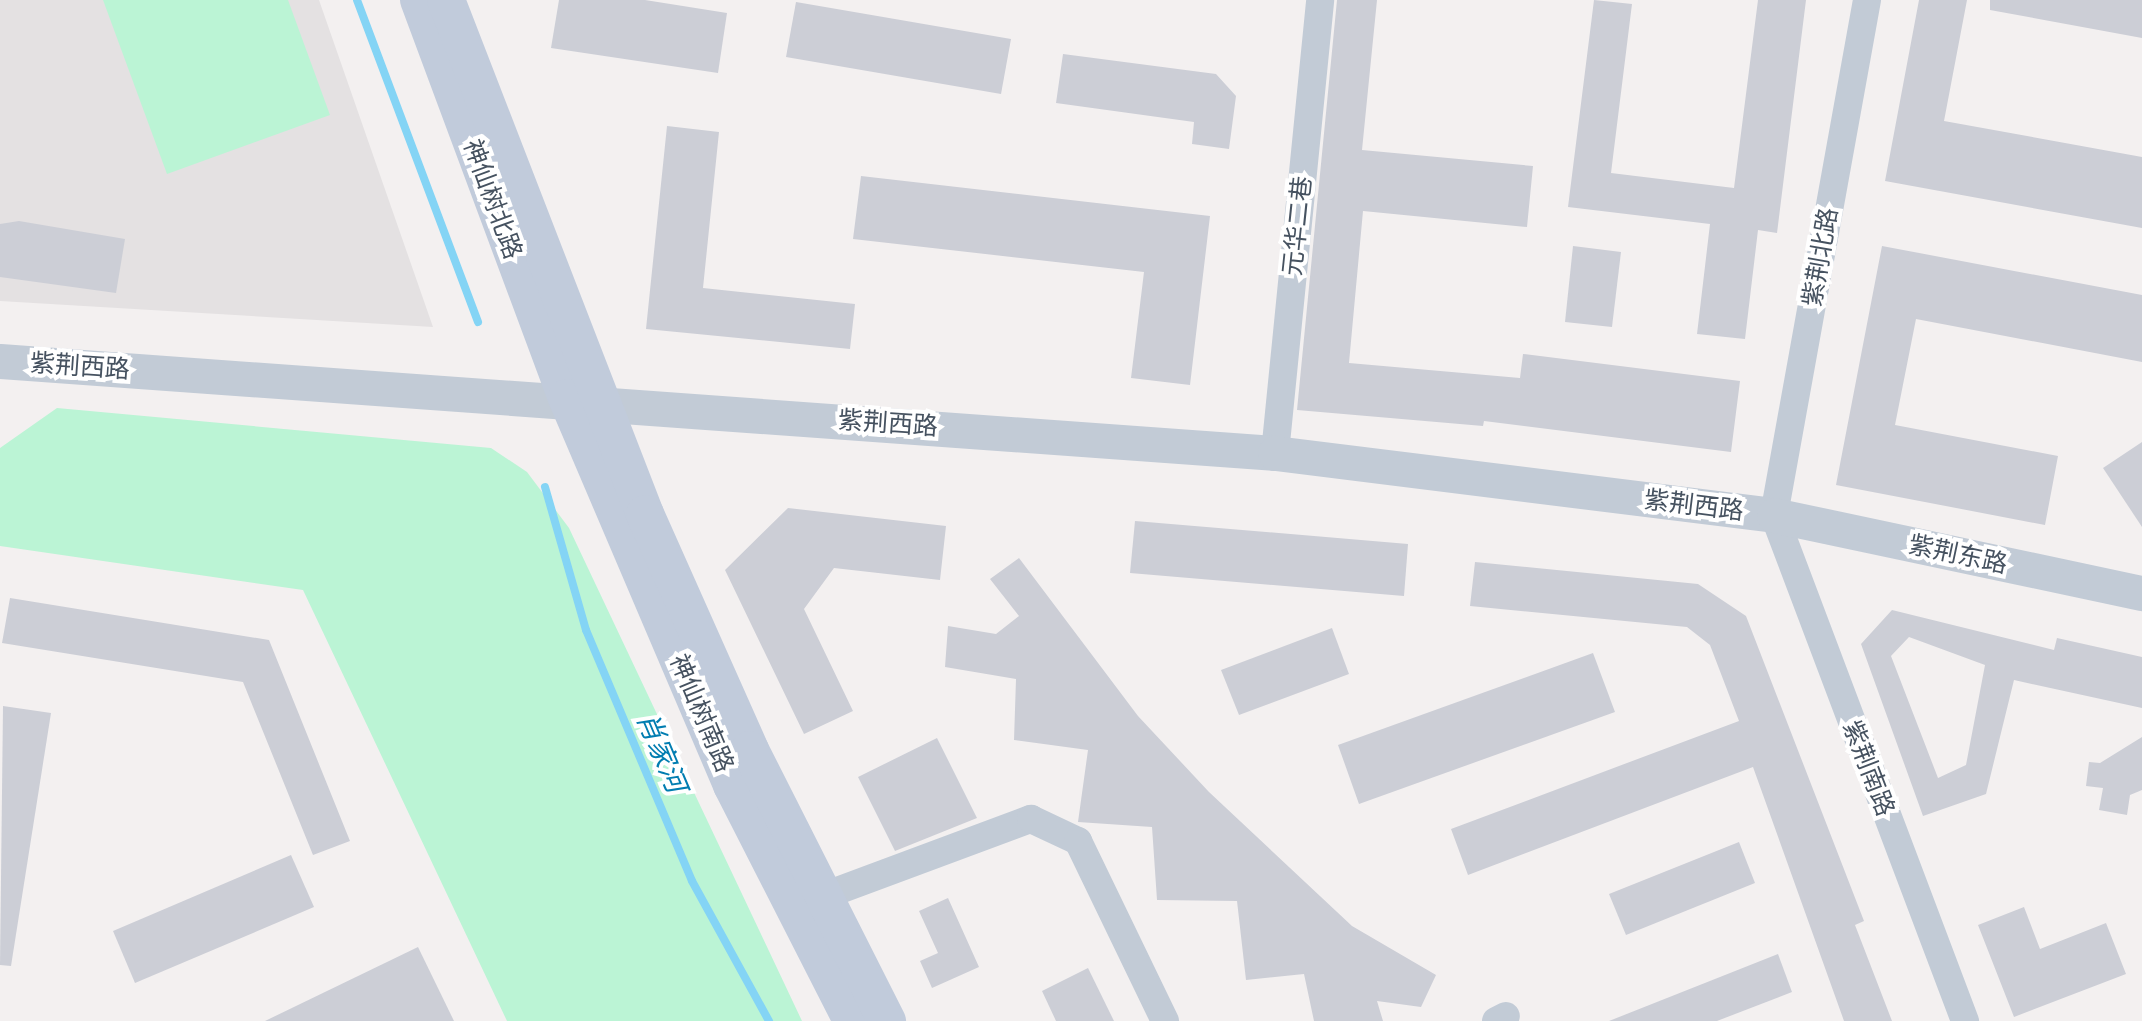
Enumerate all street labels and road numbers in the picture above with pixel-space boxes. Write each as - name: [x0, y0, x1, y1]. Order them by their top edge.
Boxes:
- street label: 神仙树北路: [458, 135, 528, 263]
- street label: 元华二巷: [1277, 175, 1317, 277]
- street label: 紫荆北路: [1797, 205, 1843, 309]
- street label: 紫荆西路: [29, 348, 131, 384]
- street label: 紫荆西路: [837, 405, 939, 441]
- street label: 紫荆西路: [1643, 484, 1745, 526]
- street label: 紫荆东路: [1906, 529, 2010, 579]
- street label: 神仙树南路: [664, 650, 740, 776]
- street label: 紫荆南路: [1837, 716, 1901, 820]

